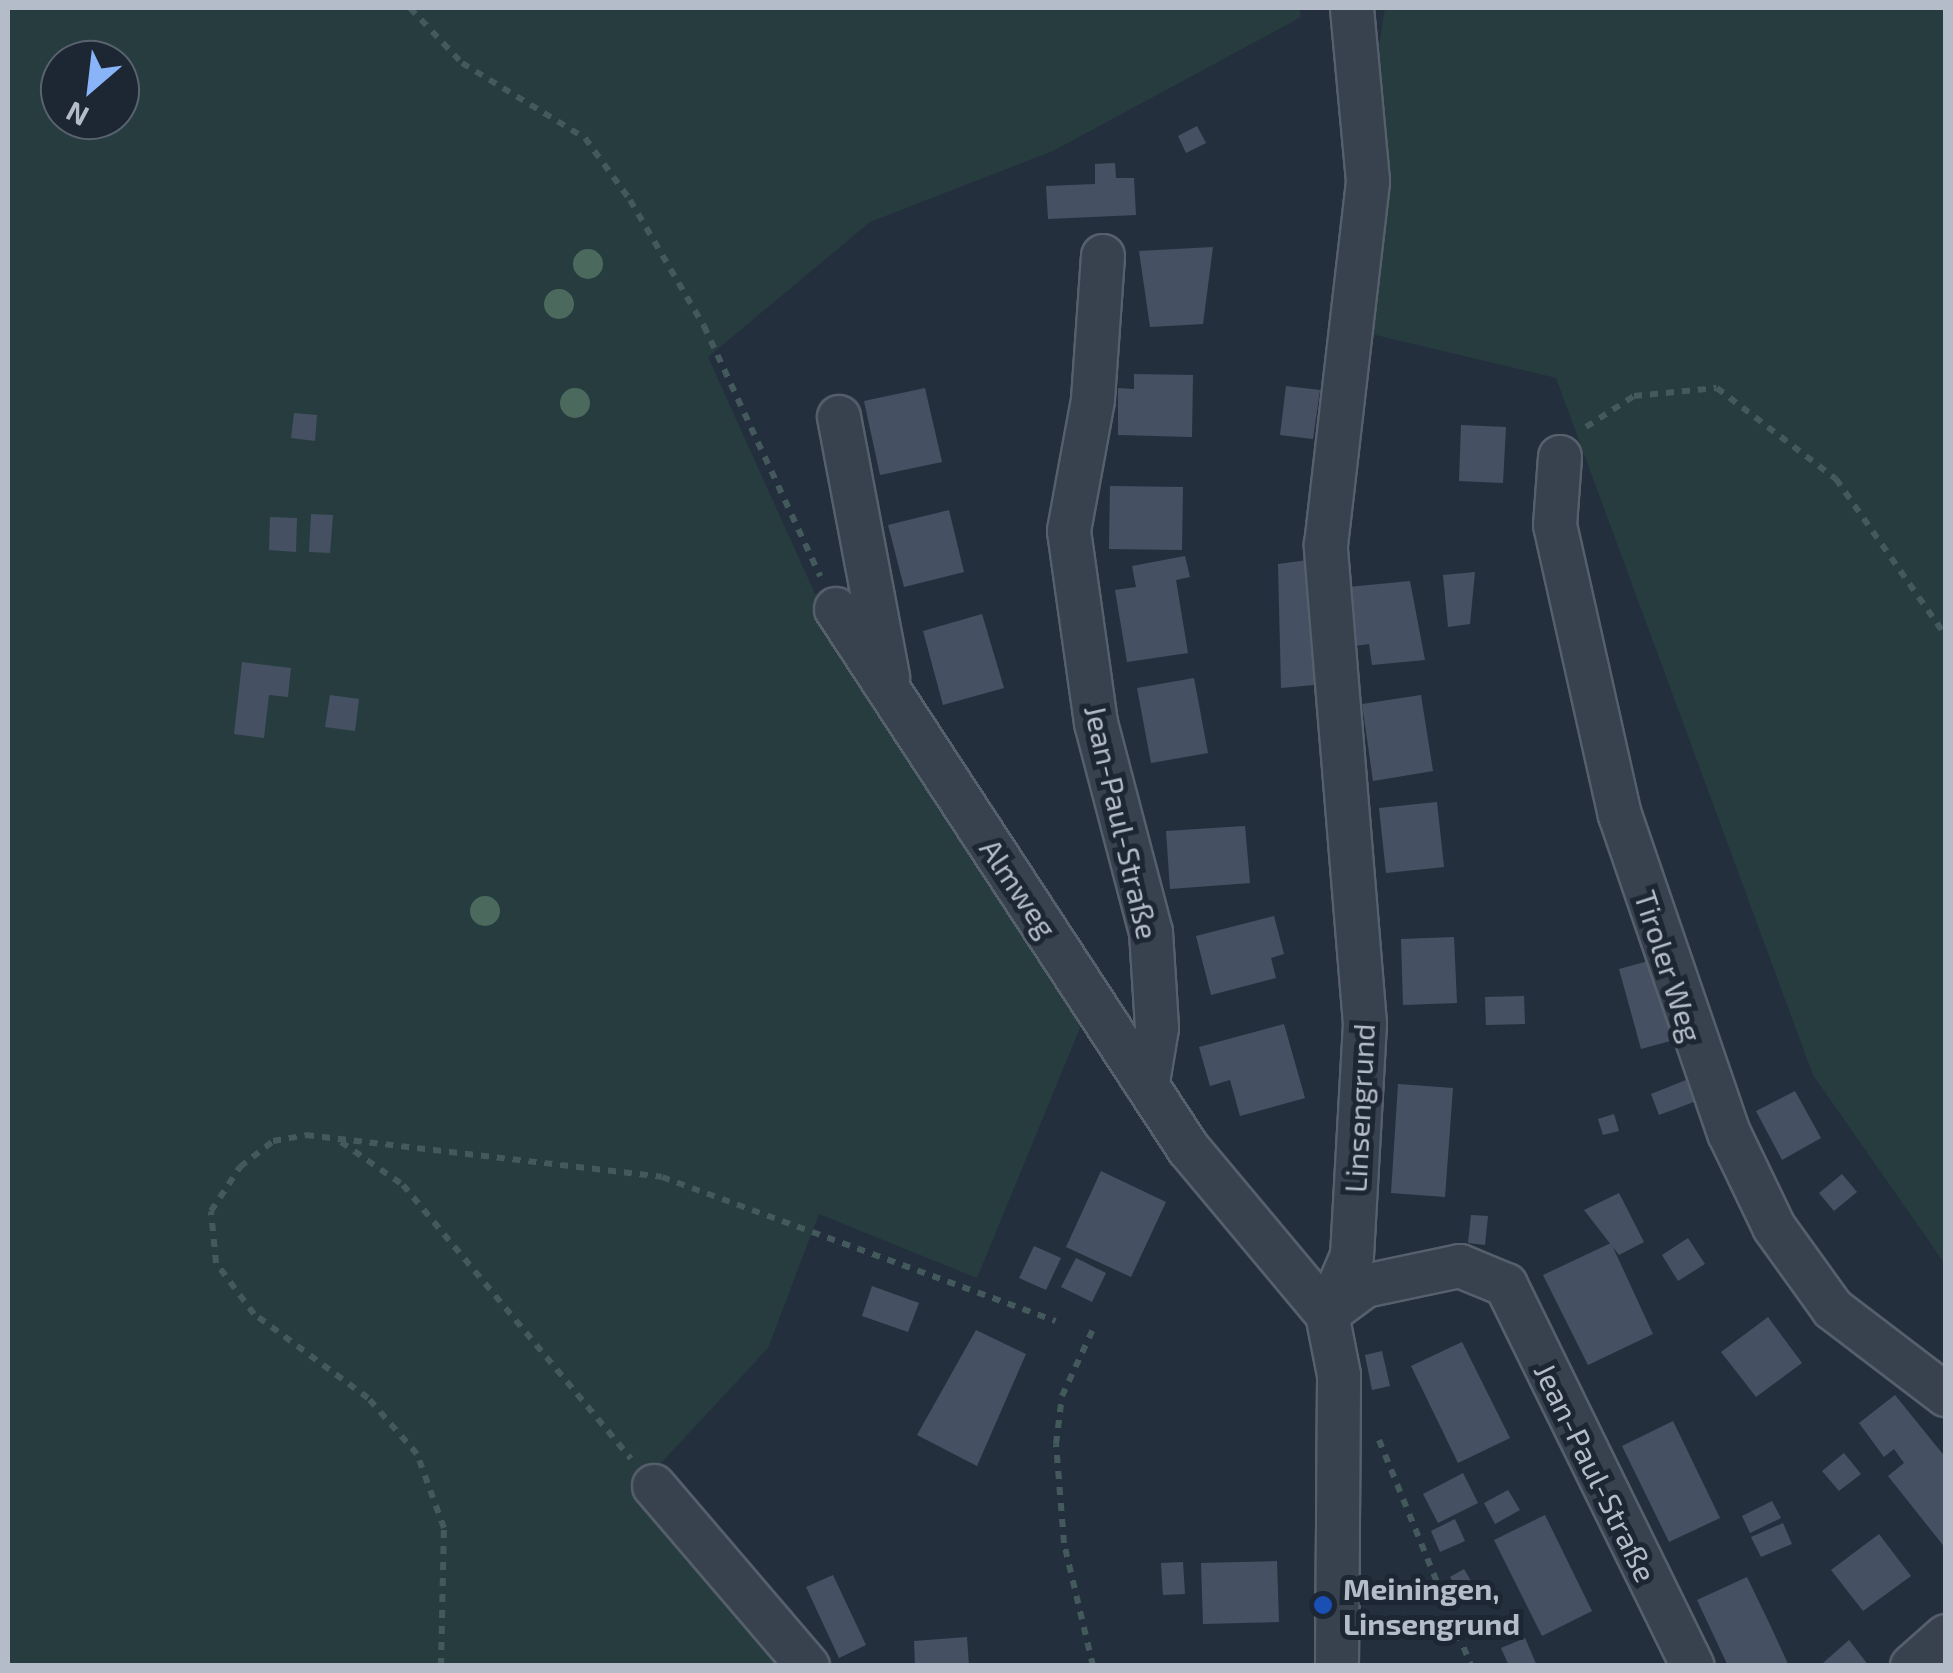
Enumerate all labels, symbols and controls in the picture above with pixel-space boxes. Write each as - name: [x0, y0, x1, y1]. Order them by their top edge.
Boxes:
- north arrow: [40, 40, 140, 140]
- text: N: [60, 95, 94, 134]
- street label: Jean-Paul-Straße: [1078, 701, 1166, 943]
- street label: Almweg: [973, 832, 1065, 944]
- street label: Tiroler Weg: [1627, 885, 1711, 1047]
- street label: Linsengrund: [1337, 1022, 1381, 1194]
- street label: Jean-Paul-Straße: [1527, 1357, 1665, 1587]
- place label: Meiningen, Linsengrund: [1343, 1570, 1520, 1640]
- marker: Meiningen, Linsengrund: [1312, 1594, 1334, 1616]

